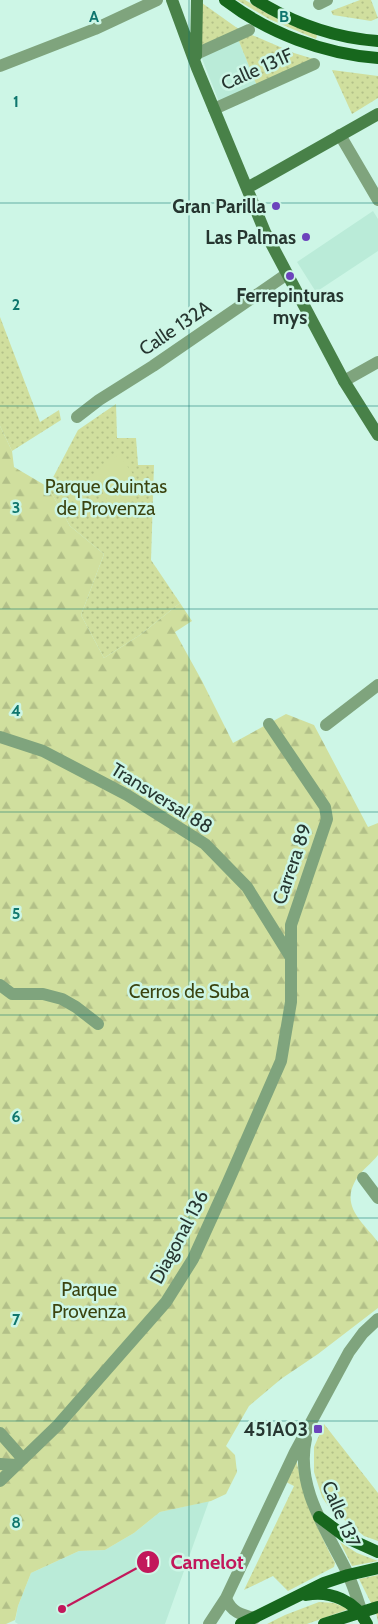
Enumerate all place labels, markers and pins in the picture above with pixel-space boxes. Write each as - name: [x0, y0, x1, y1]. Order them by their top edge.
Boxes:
- place label: Gran Parilla: [172, 195, 267, 218]
- marker: Gran Parilla: [270, 200, 282, 212]
- place label: Las Palmas: [205, 226, 296, 249]
- marker: Las Palmas: [300, 231, 312, 243]
- marker: Ferrepinturas mys: [284, 270, 296, 282]
- place label: Ferrepinturas mys: [236, 284, 344, 329]
- place label: 451A03: [243, 1418, 308, 1441]
- marker: 451A03: [312, 1423, 324, 1435]
- callout: Camelot: [136, 1544, 254, 1579]

